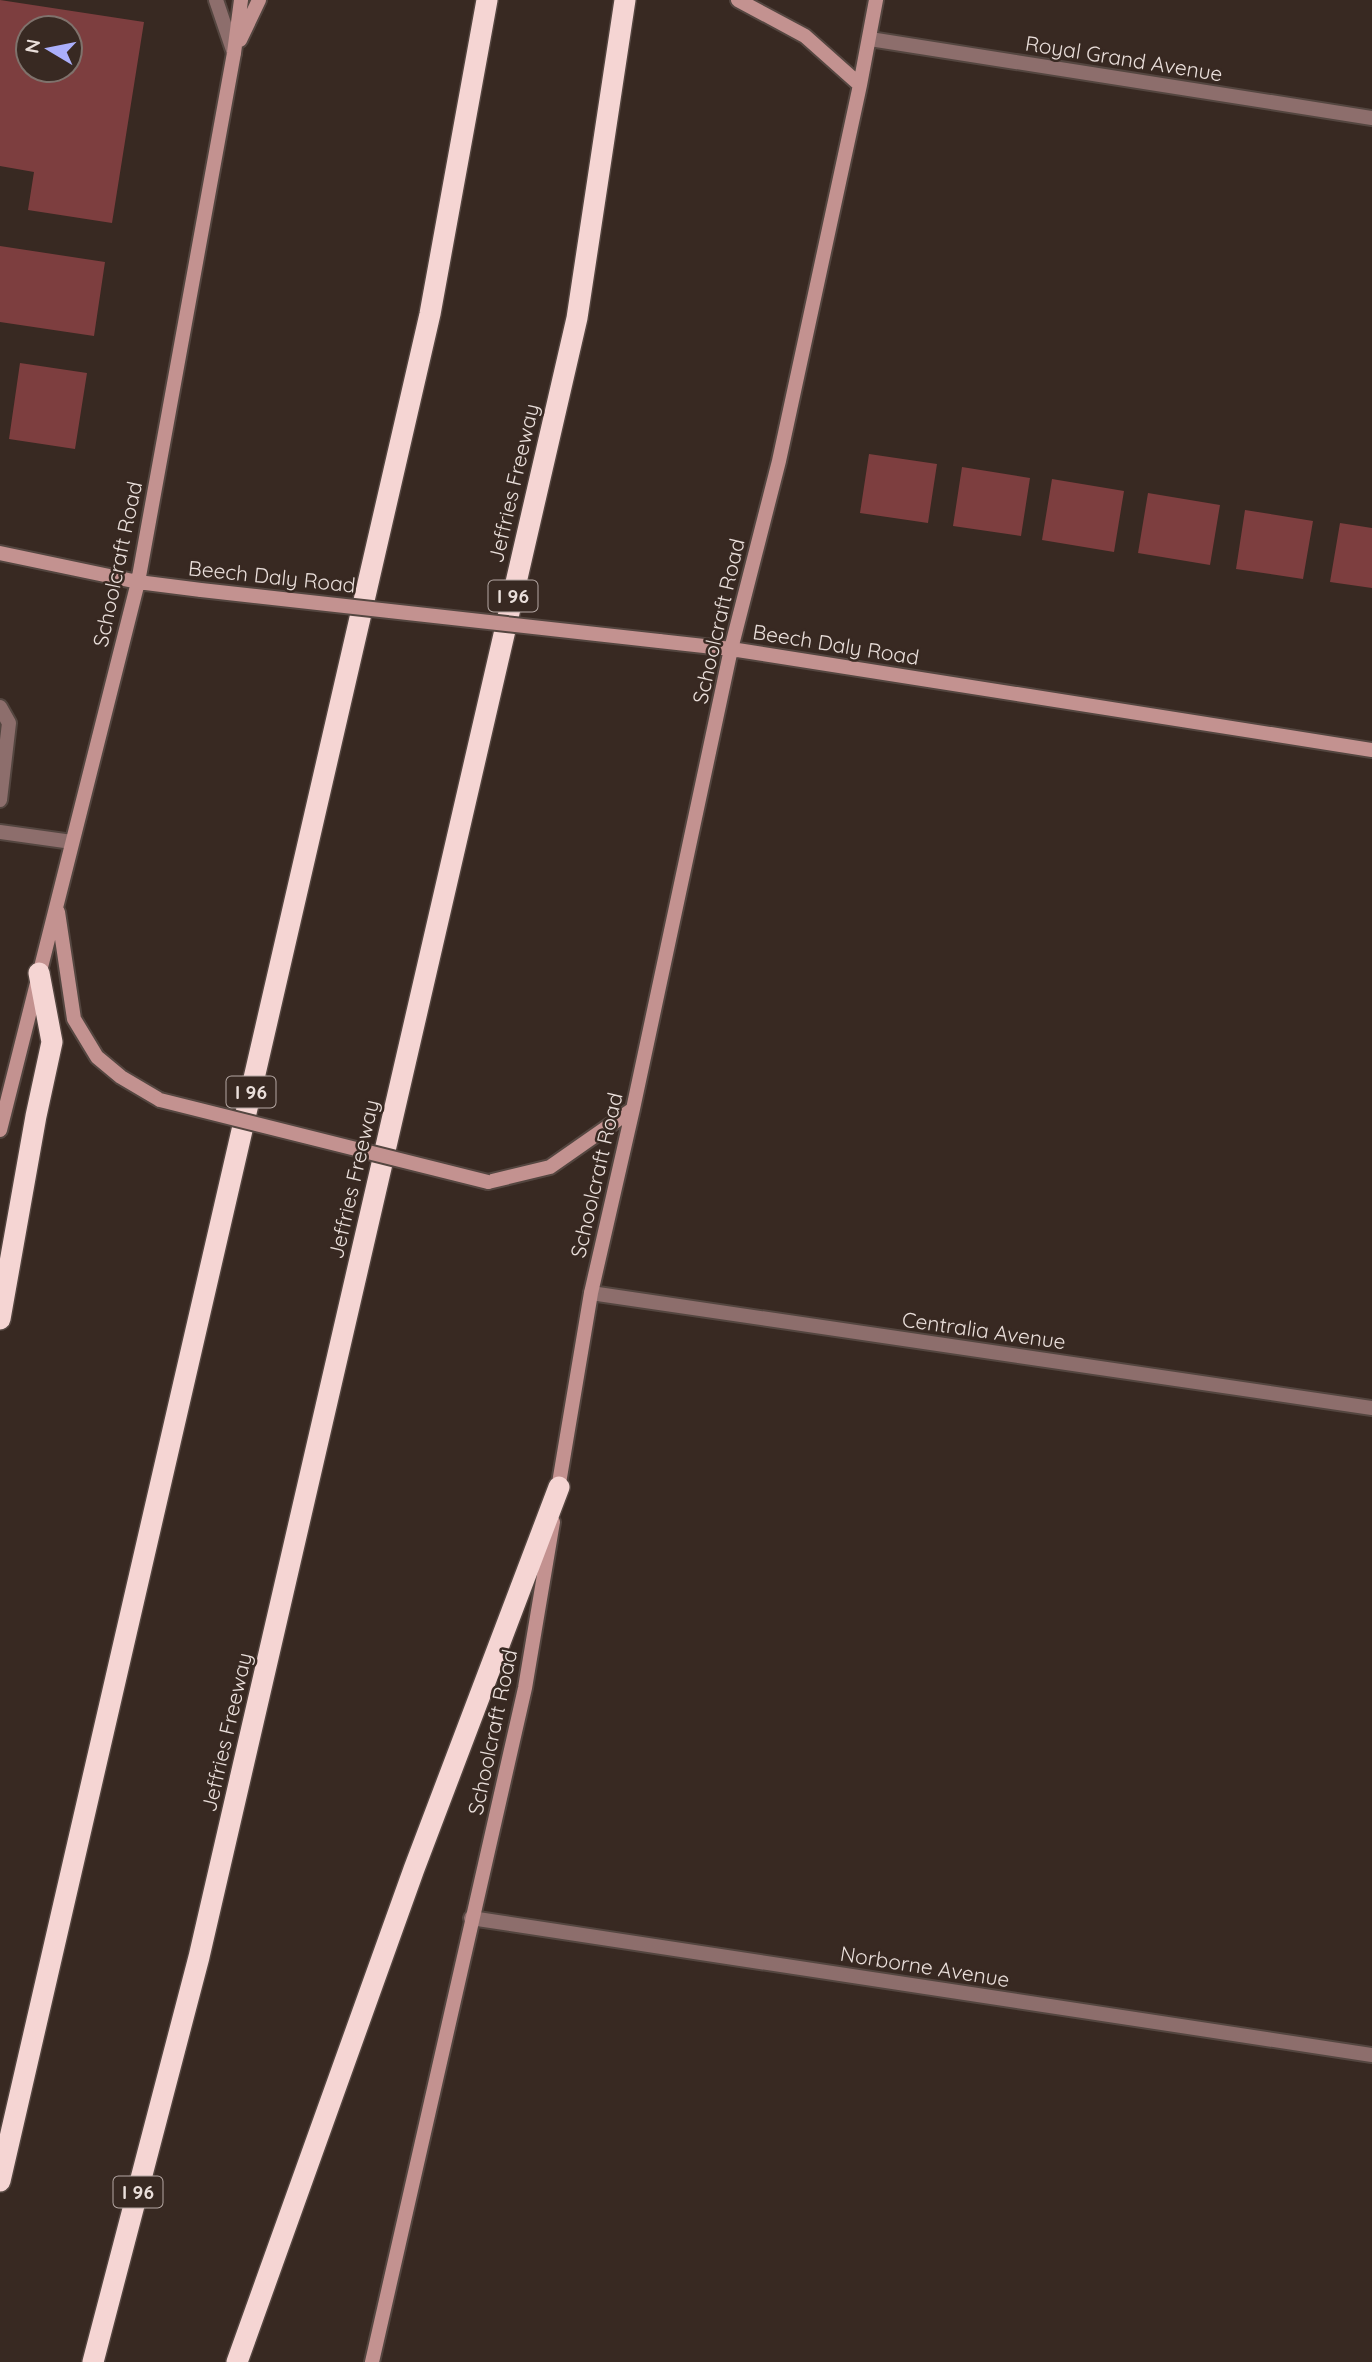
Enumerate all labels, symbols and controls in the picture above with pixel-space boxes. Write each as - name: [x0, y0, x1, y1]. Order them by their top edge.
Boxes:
- north arrow: [14, 14, 84, 84]
- street label: Royal Grand Avenue: [1023, 30, 1225, 86]
- text: N: [19, 37, 45, 55]
- street label: Jeffries Freeway: [482, 401, 544, 565]
- street label: Schoolcraft Road: [87, 479, 147, 649]
- street label: Schoolcraft Road: [686, 536, 750, 706]
- street label: Beech Daly Road: [187, 554, 357, 598]
- road number: I 96: [489, 580, 538, 611]
- street label: Beech Daly Road: [751, 618, 921, 670]
- road number: I 96: [226, 1076, 276, 1108]
- street label: Schoolcraft Road: [564, 1090, 628, 1260]
- street label: Jeffries Freeway: [322, 1097, 384, 1261]
- street label: Centralia Avenue: [900, 1306, 1068, 1354]
- street label: Schoolcraft Road: [462, 1647, 522, 1817]
- street label: Jeffries Freeway: [195, 1650, 257, 1814]
- street label: Norborne Avenue: [838, 1940, 1012, 1992]
- road number: I 96: [114, 2176, 162, 2208]

